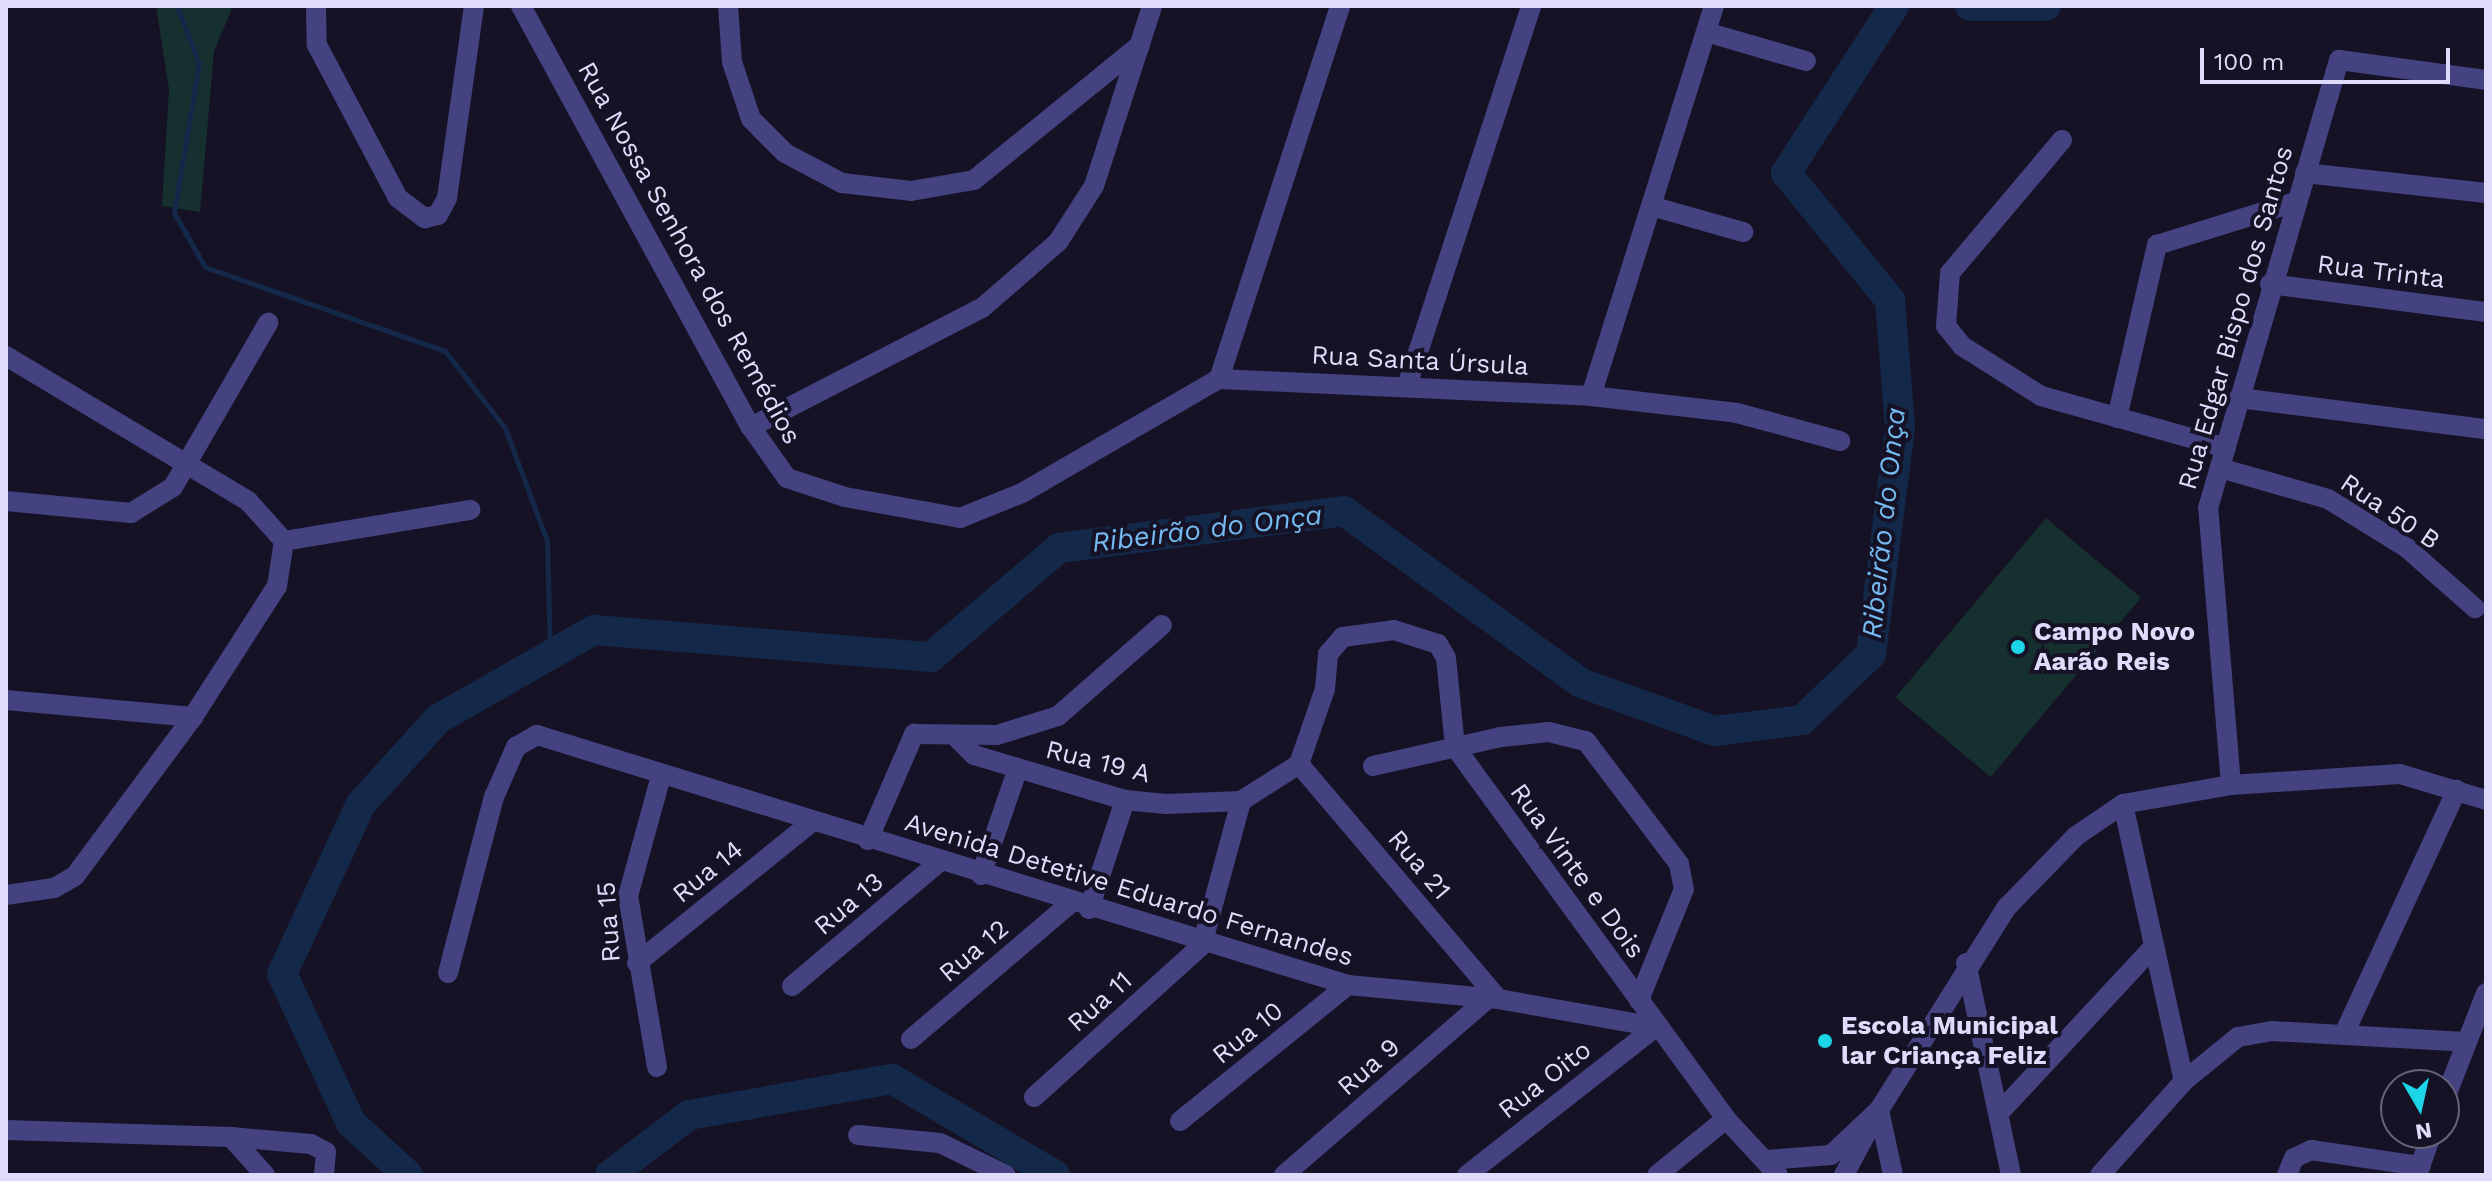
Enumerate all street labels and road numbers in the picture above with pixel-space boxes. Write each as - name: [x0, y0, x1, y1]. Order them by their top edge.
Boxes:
- street label: Rua Nossa Senhora dos Remédios: [570, 56, 808, 450]
- street label: Rua Edgar Bispo dos Santos: [2172, 142, 2300, 494]
- street label: Rua Trinta: [2315, 249, 2447, 295]
- street label: Rua Santa Úrsula: [1310, 340, 1530, 382]
- street label: Rua 50 B: [2334, 467, 2446, 557]
- street label: Rua 19 A: [1041, 734, 1155, 790]
- street label: Rua Vinte e Dois: [1503, 777, 1651, 965]
- street label: Avenida Detetive Eduardo Fernandes: [901, 807, 1357, 973]
- street label: Rua 21: [1381, 824, 1457, 906]
- street label: Rua 14: [666, 834, 750, 910]
- street label: Rua 13: [808, 866, 890, 942]
- street label: Rua 15: [591, 880, 627, 964]
- street label: Rua 12: [933, 913, 1015, 989]
- street label: Rua 11: [1061, 965, 1139, 1039]
- street label: Rua 10: [1206, 995, 1290, 1071]
- street label: Rua 9: [1331, 1031, 1407, 1103]
- street label: Rua Oito: [1492, 1034, 1598, 1126]

